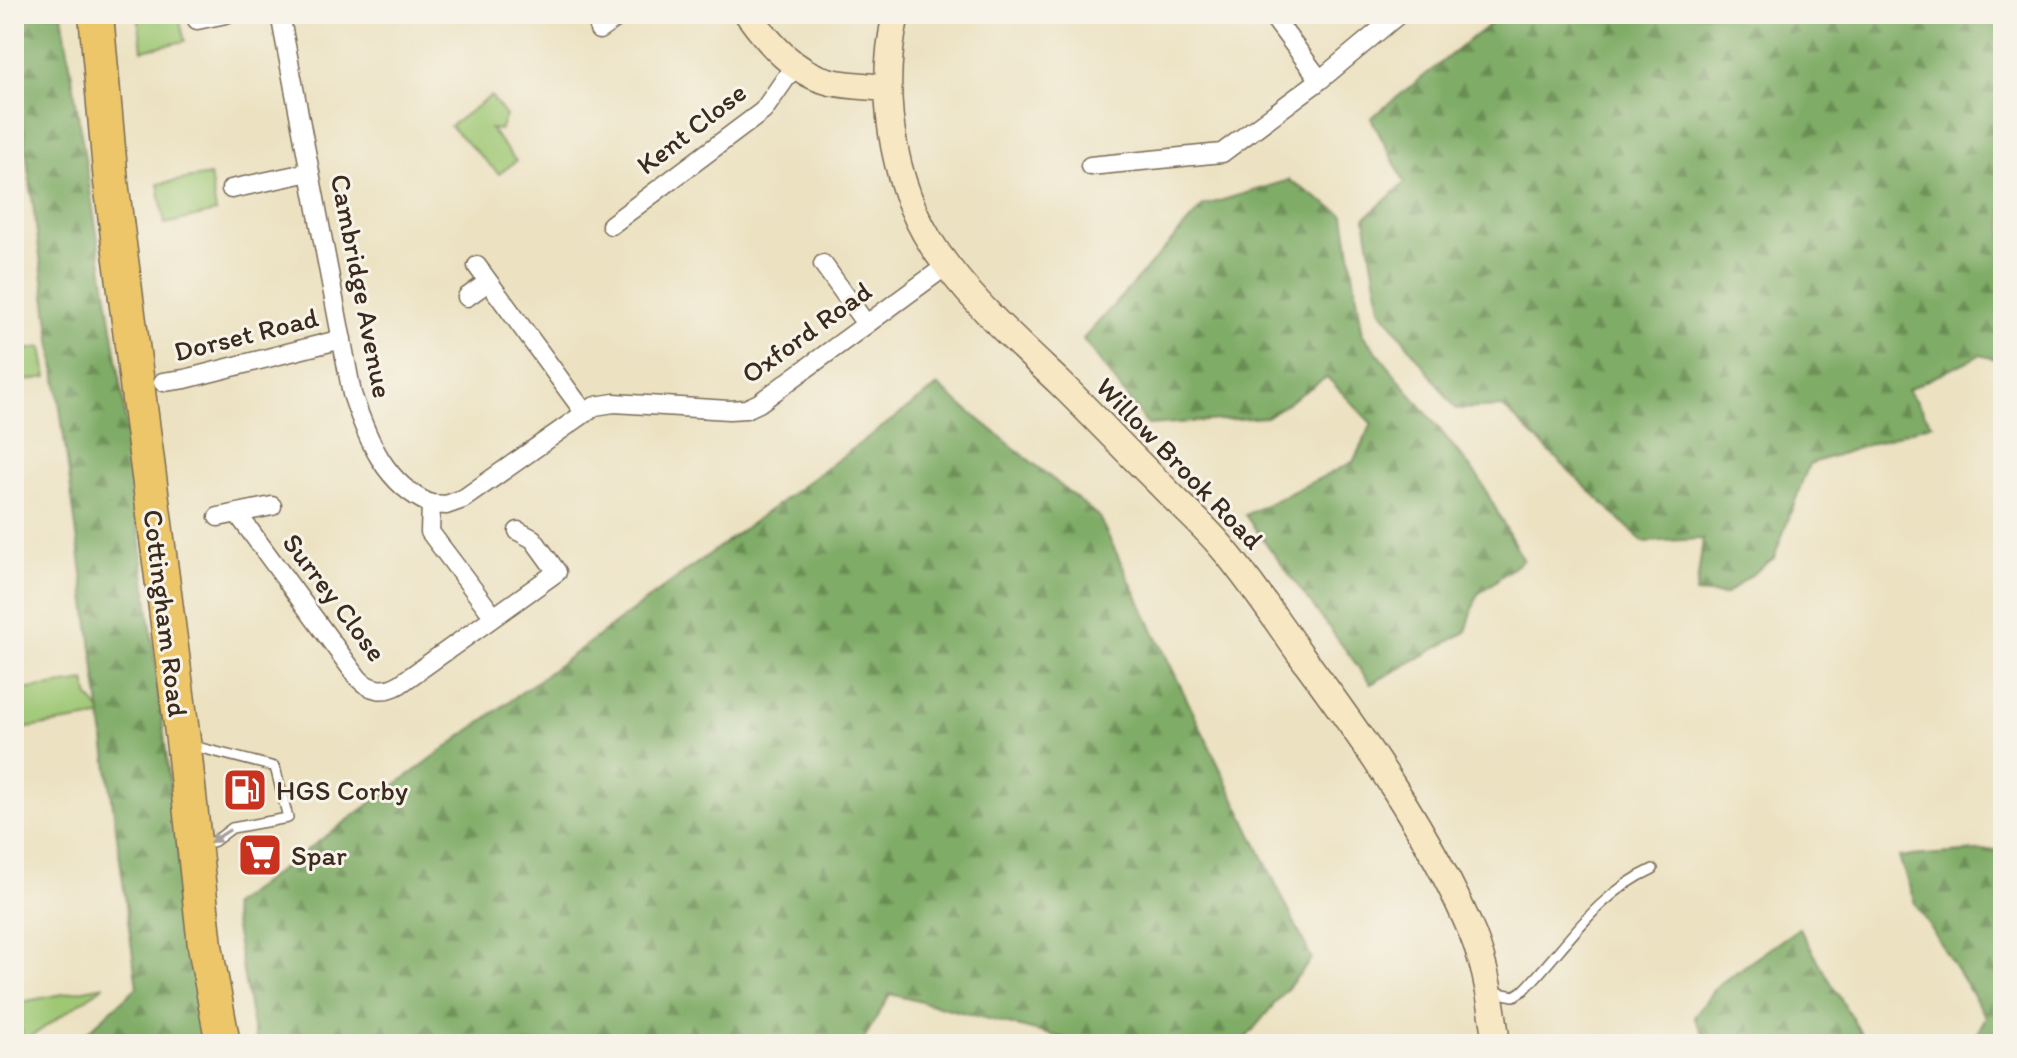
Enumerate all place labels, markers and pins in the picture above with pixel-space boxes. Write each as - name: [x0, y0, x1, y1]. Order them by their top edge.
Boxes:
- fuel station icon: HGS Corby: [221, 766, 269, 814]
- place label: HGS Corby: [276, 773, 408, 807]
- supermarket icon: Spar: [236, 831, 284, 879]
- place label: Spar: [291, 838, 347, 872]

